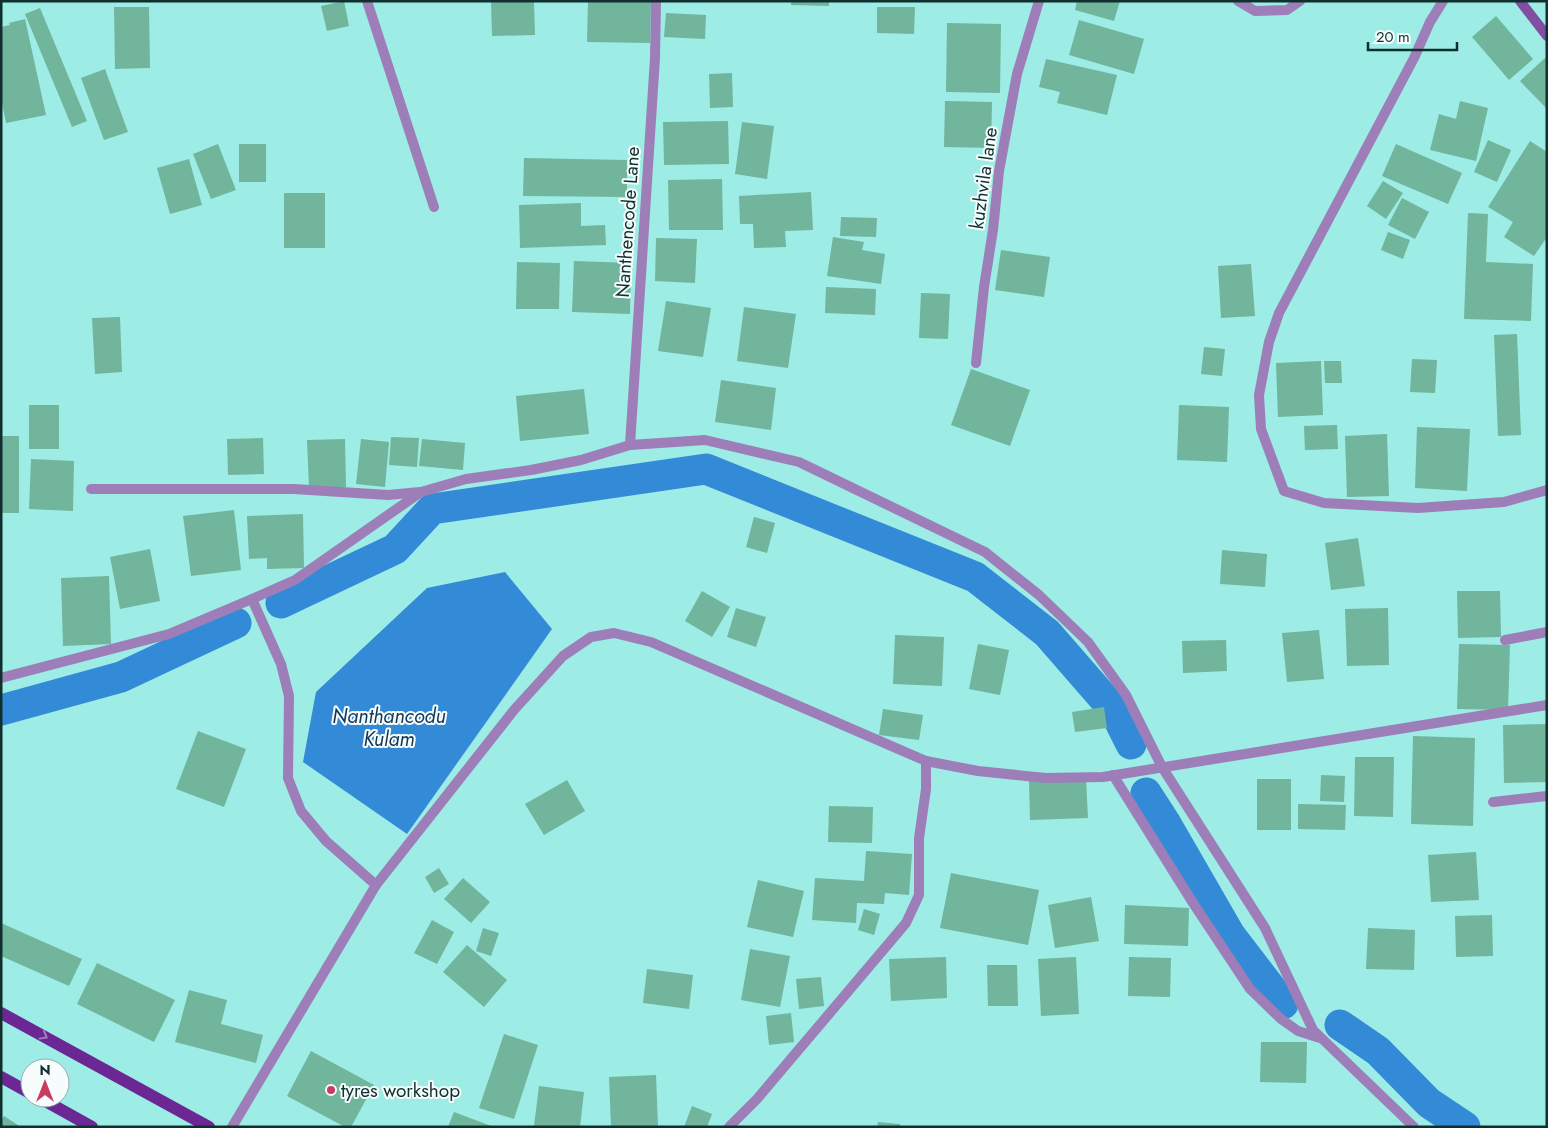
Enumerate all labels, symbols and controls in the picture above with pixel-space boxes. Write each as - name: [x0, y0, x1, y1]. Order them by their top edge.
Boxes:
- scale bar: [1368, 20, 1457, 52]
- text: 20 m: [1376, 26, 1410, 48]
- street label: kuzhvila lane: [963, 125, 1004, 231]
- street label: Nanthencode Lane: [609, 145, 646, 298]
- water label: Nanthancodu Kulam: [332, 702, 446, 754]
- one-way arrow: [39, 1030, 48, 1040]
- north arrow: [20, 1058, 70, 1108]
- text: N: [39, 1060, 51, 1080]
- place label: tyres workshop: [341, 1077, 460, 1104]
- marker: tyres workshop: [325, 1084, 337, 1096]

